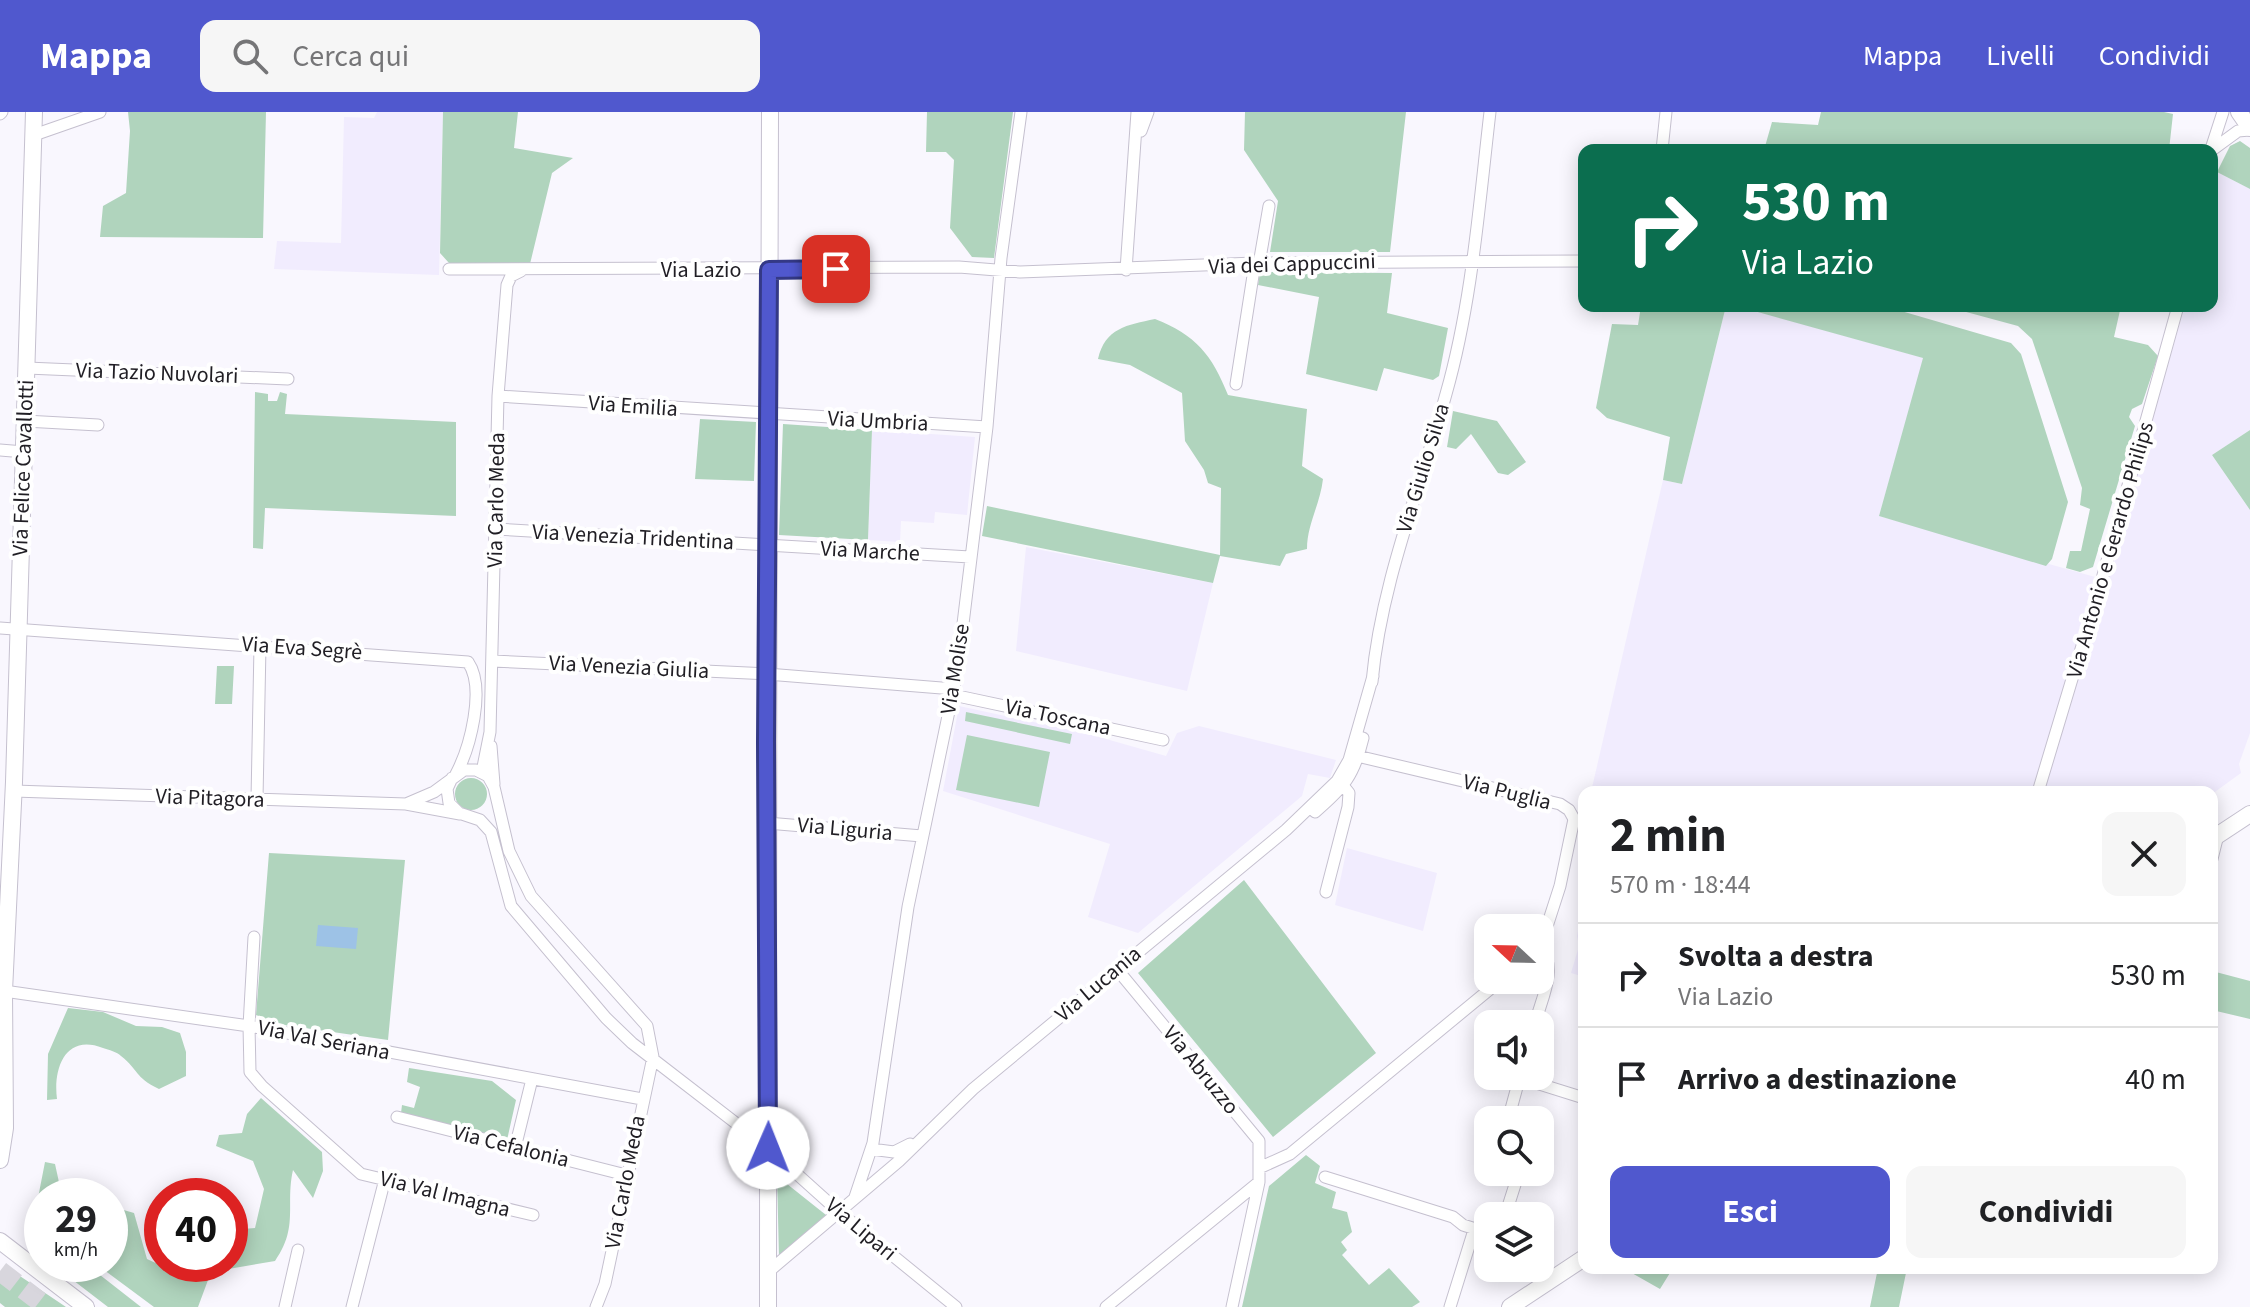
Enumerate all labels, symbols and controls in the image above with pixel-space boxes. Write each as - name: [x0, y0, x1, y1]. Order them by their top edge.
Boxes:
- search box: [200, 20, 760, 92]
- text: Mappa: [40, 29, 152, 83]
- icon: search: [228, 34, 272, 78]
- text: Cerca qui: [292, 35, 409, 78]
- text: Mappa: [1863, 36, 1942, 76]
- text: Livelli: [1986, 36, 2055, 76]
- text: Condividi: [2099, 36, 2210, 76]
- text: 530 m: [1742, 163, 1890, 242]
- icon: right: [1610, 176, 1714, 280]
- pin: [802, 235, 870, 303]
- text: Via Lazio: [1742, 237, 1874, 288]
- street label: Via dei Cappuccini: [1208, 245, 1376, 283]
- icon: arrive: [814, 247, 858, 291]
- street label: Via Lazio: [661, 254, 741, 286]
- street label: Via Tazio Nuvolari: [75, 354, 239, 392]
- street label: Via Felice Cavallotti: [4, 379, 42, 557]
- street label: Via Emilia: [587, 387, 679, 425]
- street label: Via Giulio Silva: [1388, 399, 1458, 537]
- street label: Via Umbria: [827, 402, 929, 440]
- street label: Via Antonio e Gerardo Philips: [2058, 418, 2162, 682]
- street label: Via Carlo Meda: [479, 432, 513, 568]
- street label: Via Venezia Tridentina: [531, 516, 735, 558]
- street label: Via Marche: [819, 532, 921, 570]
- street label: Via Molise: [932, 621, 978, 717]
- street label: Via Eva Segrè: [241, 628, 363, 668]
- street label: Via Venezia Giulia: [548, 647, 710, 687]
- street label: Via Toscana: [1002, 690, 1114, 744]
- street label: Via Puglia: [1460, 766, 1554, 818]
- street label: Via Pitagora: [155, 780, 265, 816]
- text: 2 min: [1610, 802, 1727, 870]
- street label: Via Liguria: [796, 809, 894, 849]
- button: close: [2102, 812, 2186, 896]
- text: 570 m · 18:44: [1610, 866, 1751, 903]
- north arrow: [1474, 914, 1554, 994]
- map controls: [1474, 914, 1554, 1282]
- text: Svolta a destra: [1678, 935, 1874, 978]
- street label: Via Lucania: [1048, 938, 1148, 1030]
- icon: right: [1610, 953, 1654, 997]
- text: 530 m: [2110, 954, 2186, 997]
- text: Via Lazio: [1678, 978, 1773, 1015]
- button: sound: [1474, 1010, 1554, 1090]
- street label: Via Val Seriana: [255, 1012, 393, 1068]
- street label: Via Abruzzo: [1155, 1019, 1247, 1121]
- icon: arrive: [1610, 1057, 1654, 1101]
- text: Arrivo a destinazione: [1678, 1058, 1957, 1101]
- text: 40 m: [2125, 1058, 2186, 1101]
- position arrow: [726, 1106, 810, 1190]
- button: search: [1474, 1106, 1554, 1186]
- street label: Via Carlo Meda: [596, 1112, 654, 1252]
- street label: Via Cefalonia: [449, 1116, 573, 1176]
- street label: Via Val Imagna: [376, 1162, 514, 1226]
- button: Esci: [1610, 1166, 1890, 1258]
- button: Condividi: [1906, 1166, 2186, 1258]
- speed limit sign: 40: [144, 1178, 248, 1282]
- street label: Via Lipari: [818, 1190, 904, 1268]
- text: 29: [55, 1191, 97, 1248]
- button: layers: [1474, 1202, 1554, 1282]
- text: km/h: [54, 1236, 98, 1264]

